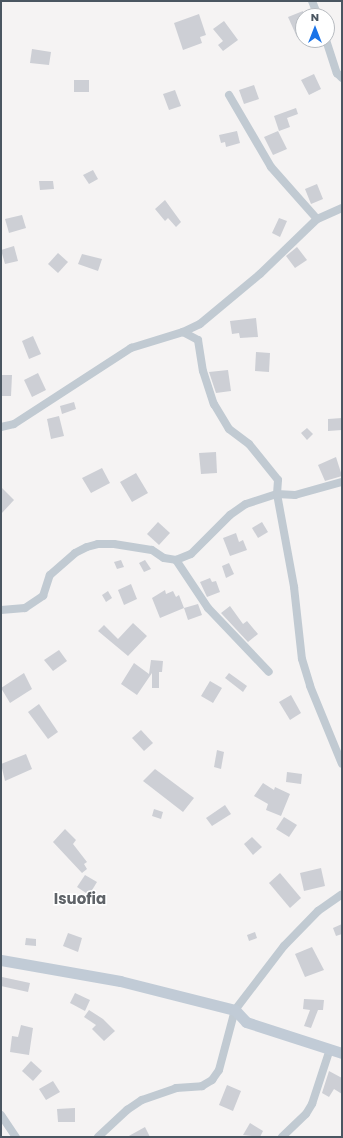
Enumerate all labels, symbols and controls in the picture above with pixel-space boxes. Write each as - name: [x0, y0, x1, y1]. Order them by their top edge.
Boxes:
- north arrow: [295, 8, 335, 48]
- text: N: [311, 9, 319, 25]
- district label: Isuofia: [54, 890, 106, 908]

